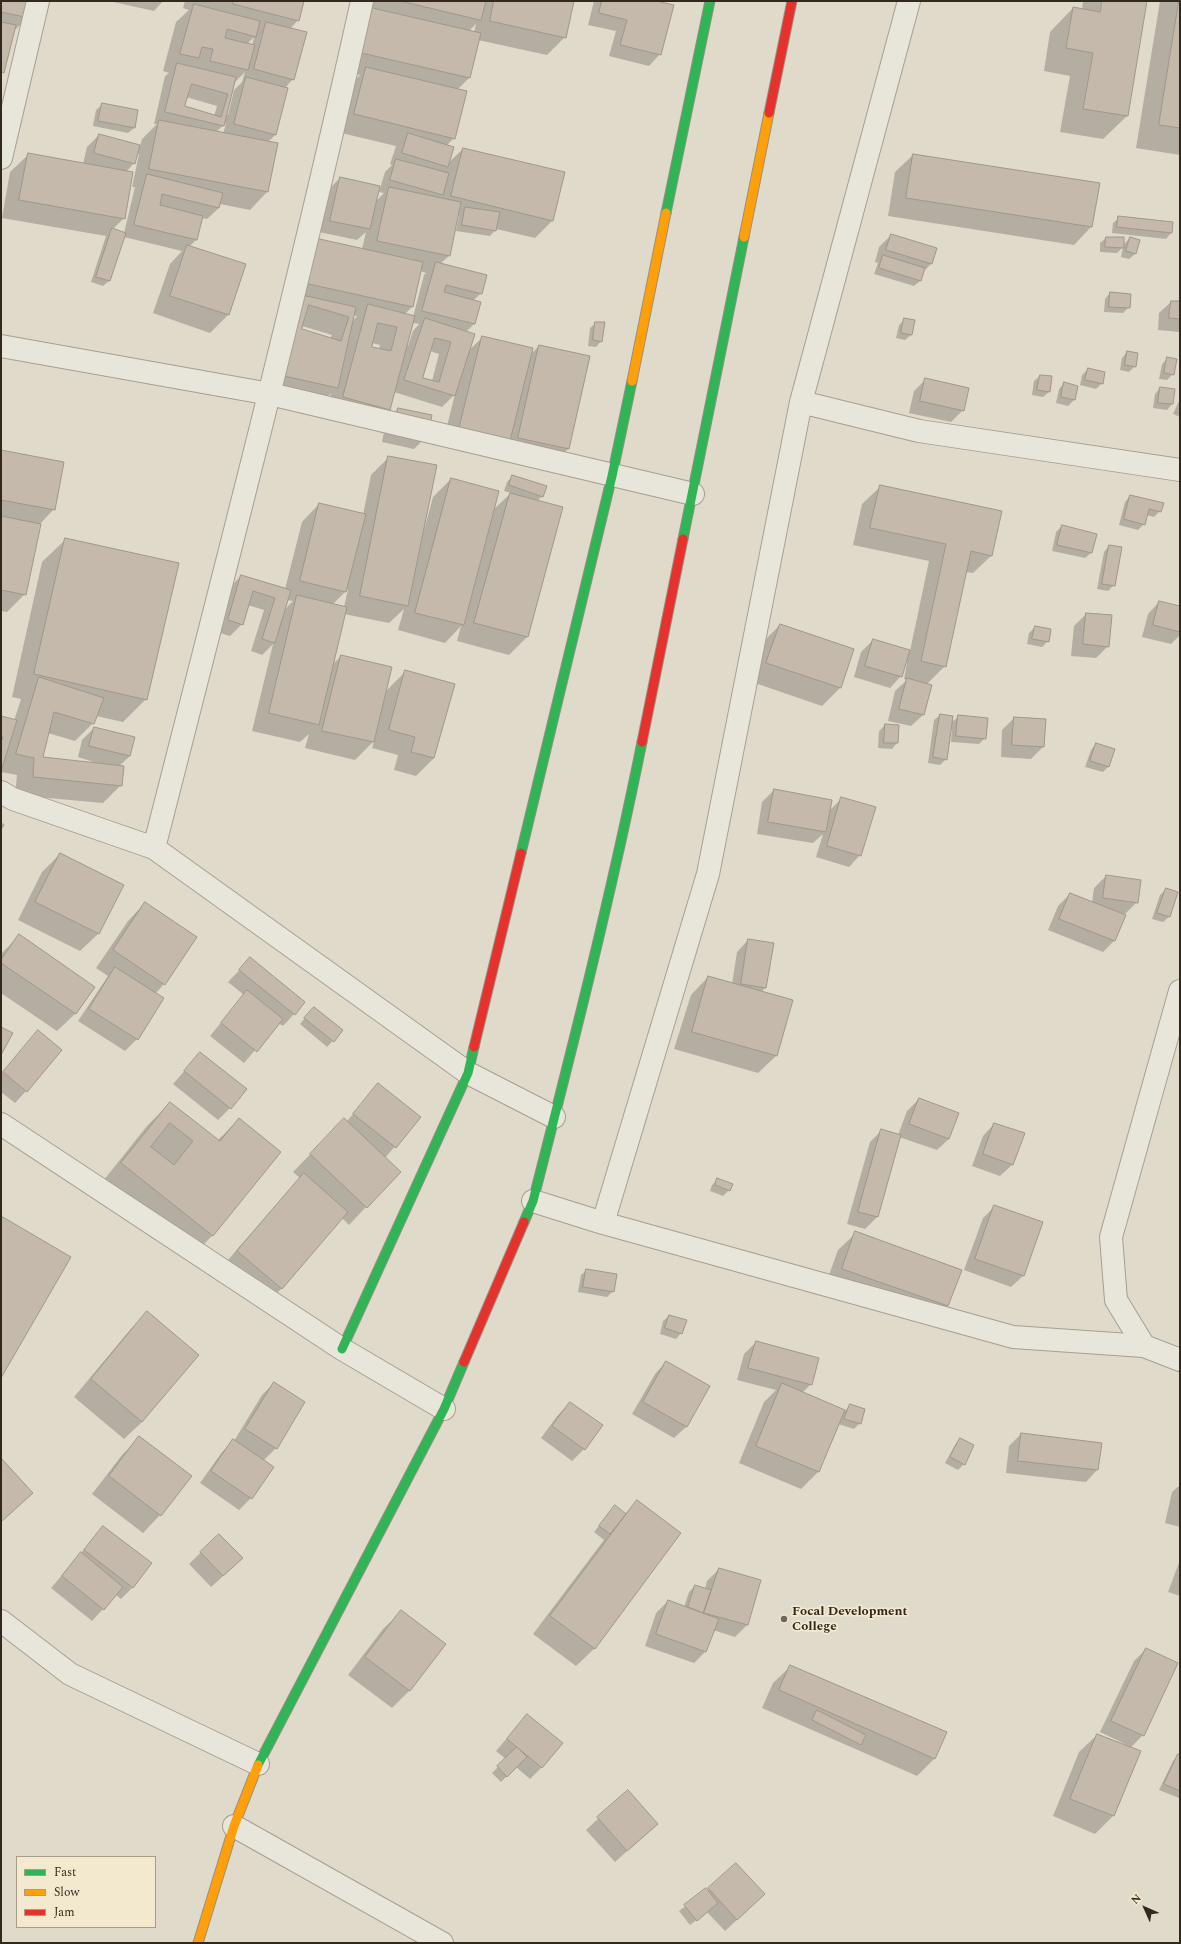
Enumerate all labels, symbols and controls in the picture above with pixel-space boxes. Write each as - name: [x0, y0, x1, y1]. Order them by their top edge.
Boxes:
- place label: Focal Development College: [792, 1604, 908, 1635]
- marker: Focal Development College: [779, 1614, 789, 1624]
- legend: [16, 1856, 156, 1928]
- text: Fast: [54, 1863, 76, 1882]
- text: Slow: [54, 1883, 79, 1902]
- north arrow: [1125, 1888, 1165, 1928]
- text: N: [1127, 1890, 1145, 1908]
- text: Jam: [54, 1903, 75, 1922]

